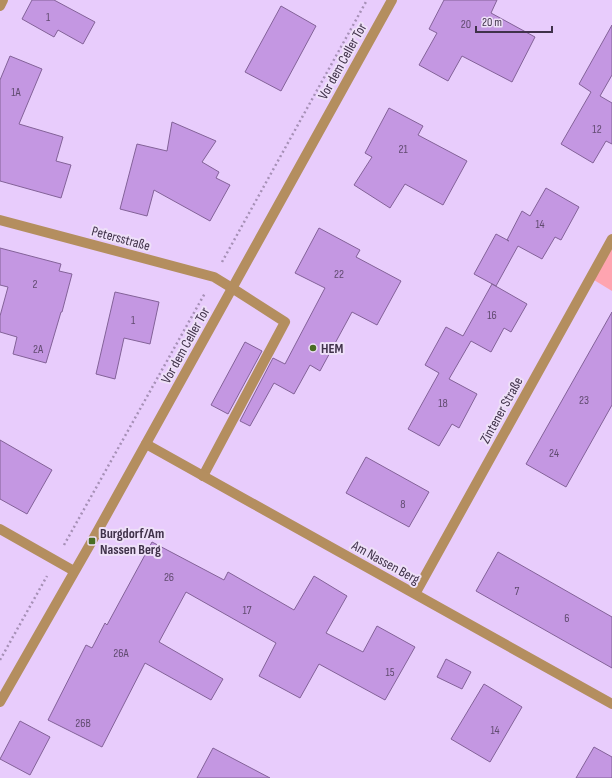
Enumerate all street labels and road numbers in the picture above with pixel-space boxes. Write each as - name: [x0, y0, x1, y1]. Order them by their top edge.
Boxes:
- street label: Vor dem Celler Tor: [315, 20, 370, 102]
- street label: Petersstraße: [90, 223, 152, 254]
- street label: Vor dem Celler Tor: [158, 304, 213, 386]
- street label: Zintener Straße: [476, 374, 527, 446]
- street label: Am Nassen Berg: [348, 536, 423, 588]

